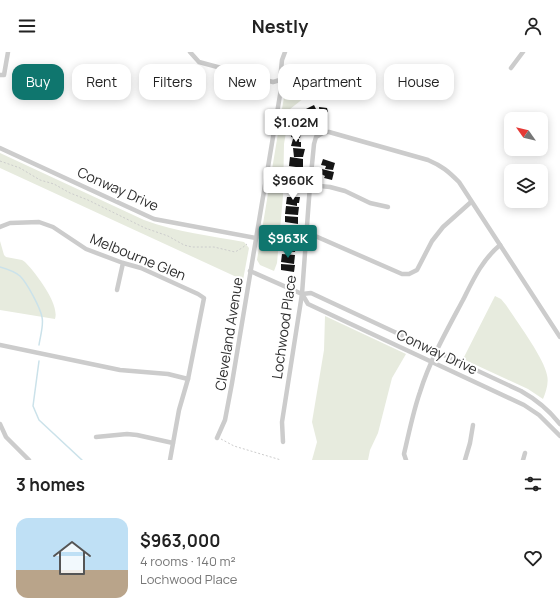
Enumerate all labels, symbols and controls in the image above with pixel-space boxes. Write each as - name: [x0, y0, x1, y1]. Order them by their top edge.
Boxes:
- text: Nestly: [252, 14, 308, 38]
- icon: menu: [16, 15, 38, 37]
- icon: person: [522, 15, 544, 37]
- chip: Buy: [12, 64, 64, 100]
- chip: Rent: [72, 64, 131, 100]
- chip: Filters: [139, 64, 206, 100]
- chip: New: [214, 64, 270, 100]
- chip: Apartment: [278, 64, 376, 100]
- chip: House: [384, 64, 454, 100]
- pin: $1.02M: [263, 109, 329, 143]
- north arrow: [504, 112, 548, 156]
- map controls: [504, 112, 548, 208]
- text: $1.02M: [274, 113, 318, 131]
- street label: Conway Drive: [75, 162, 162, 215]
- button: layers: [504, 164, 548, 208]
- pin: $960K: [265, 167, 321, 201]
- text: $960K: [272, 171, 314, 189]
- pin: $963K: [260, 225, 316, 259]
- street label: Melbourne Glen: [87, 229, 189, 284]
- text: $963K: [268, 229, 308, 247]
- street label: Lochwood Place: [267, 274, 300, 380]
- street label: Cleveland Avenue: [210, 276, 247, 392]
- street label: Conway Drive: [394, 325, 481, 379]
- text: 3 homes: [16, 473, 85, 496]
- icon: filters: [522, 473, 544, 495]
- text: $963,000: [140, 529, 220, 552]
- icon: home: [48, 534, 96, 582]
- icon: heart: [522, 547, 544, 569]
- text: 4 rooms · 140 m²: [140, 552, 236, 570]
- text: Lochwood Place: [140, 570, 237, 588]

